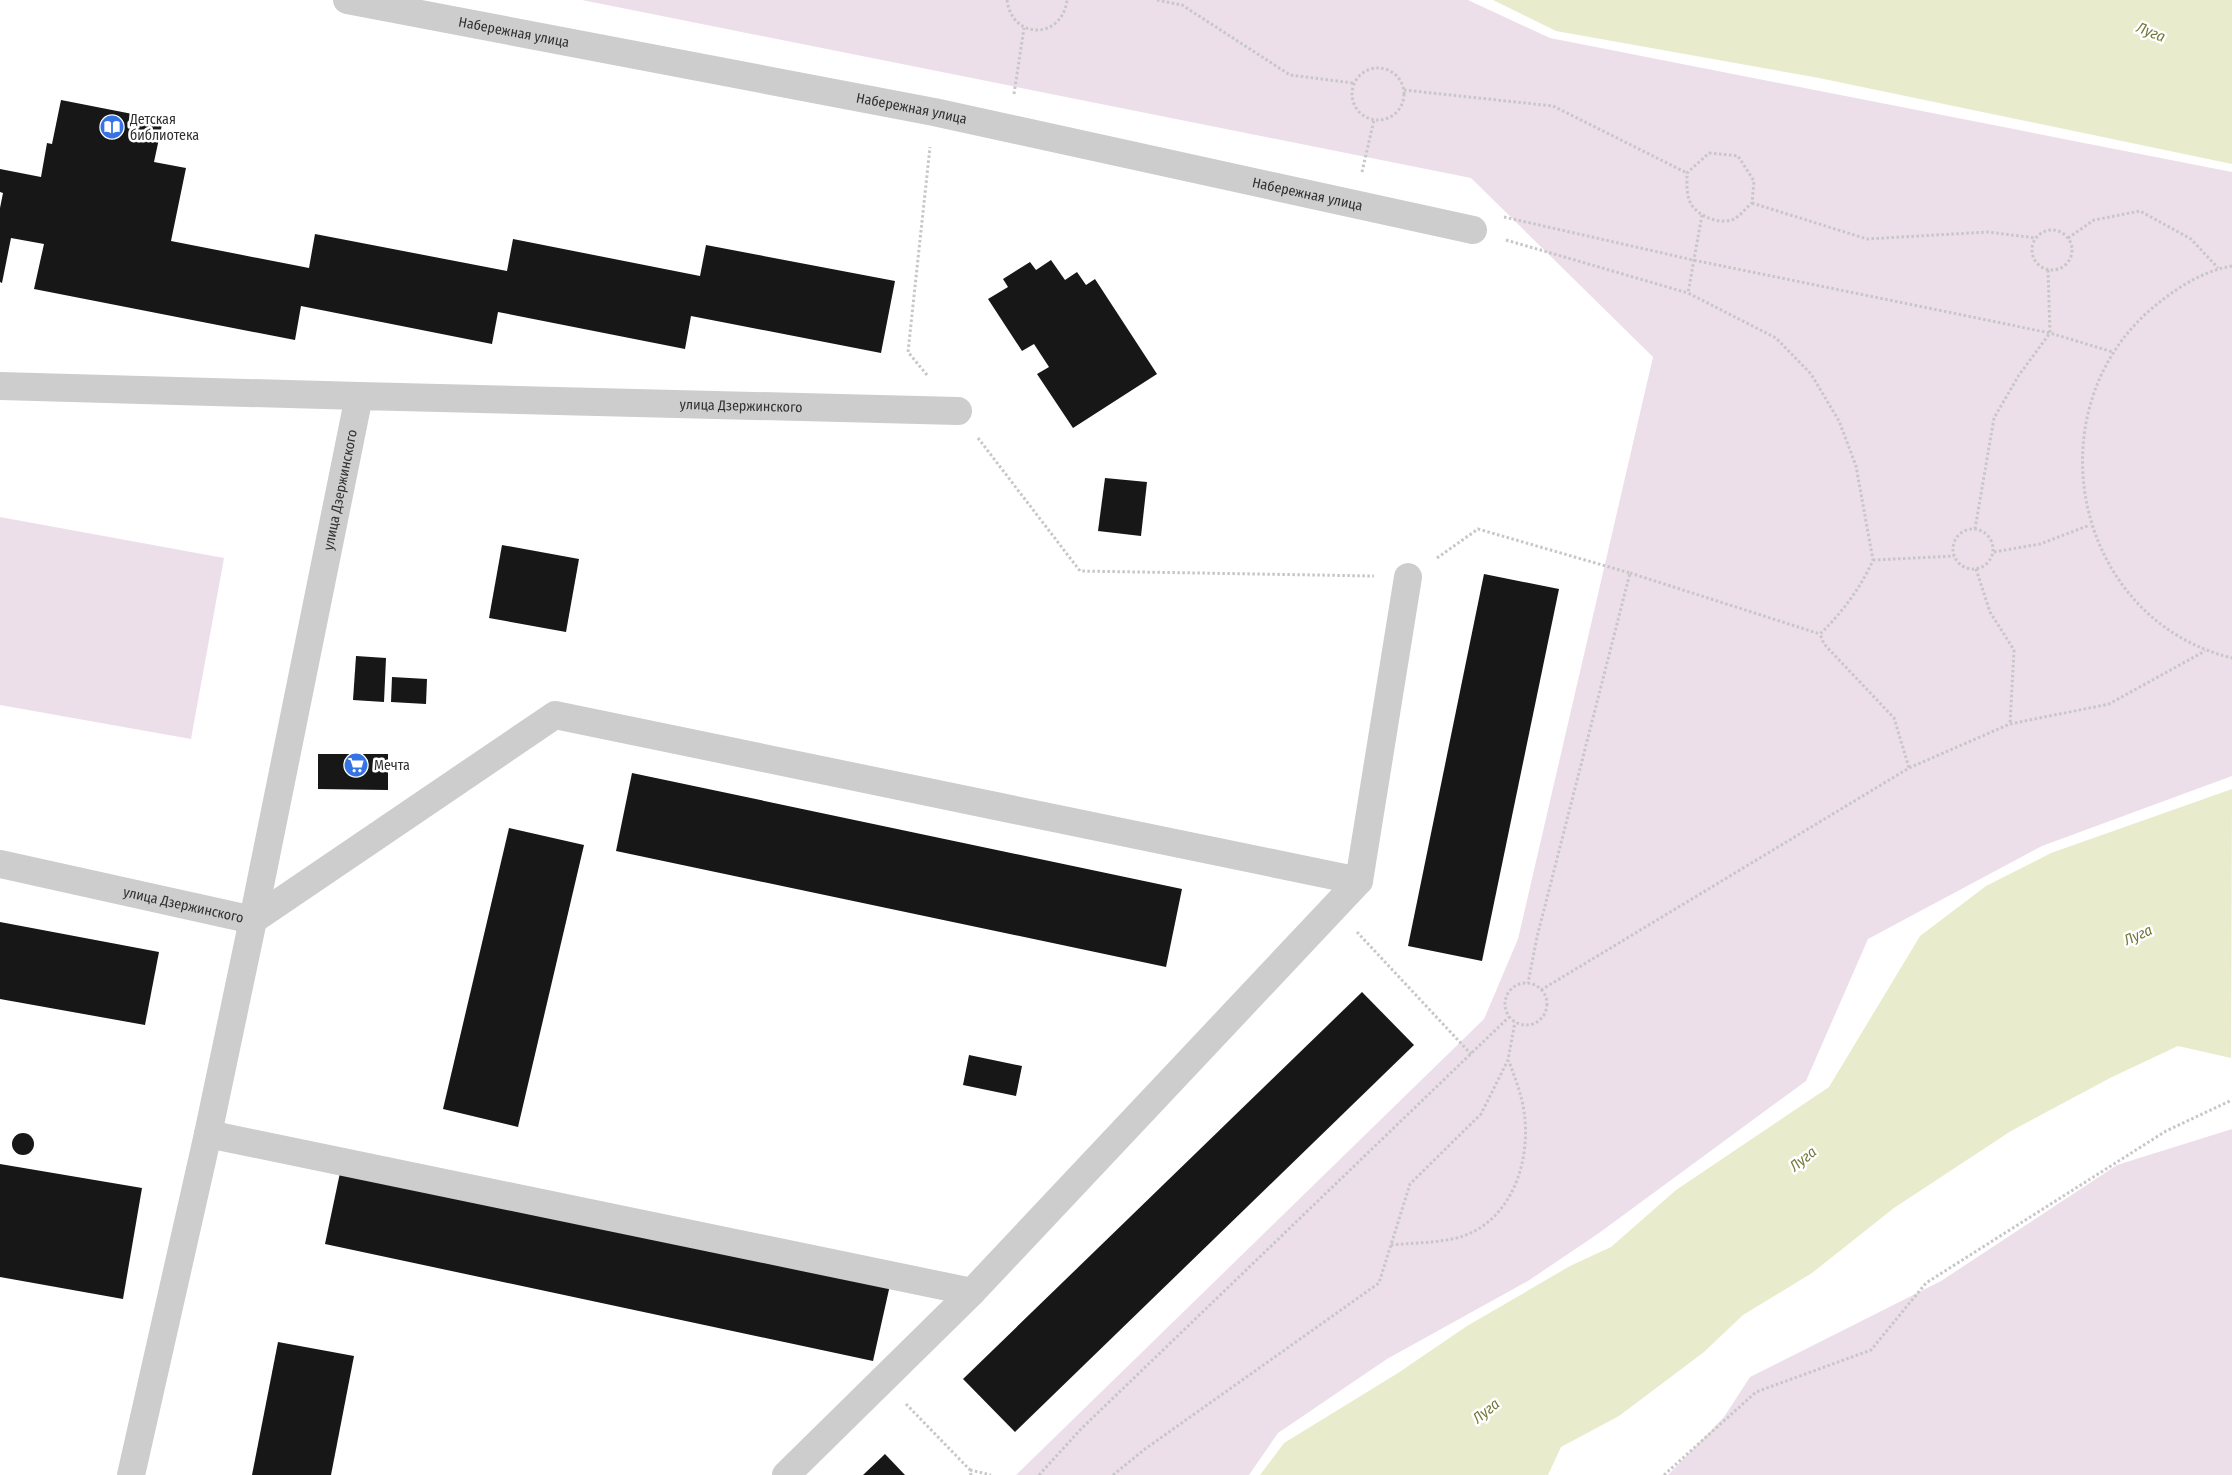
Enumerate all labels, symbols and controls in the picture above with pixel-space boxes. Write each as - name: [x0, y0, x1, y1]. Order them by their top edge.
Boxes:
- street label: Набережная улица: [457, 13, 571, 51]
- water label: Луга: [2133, 18, 2168, 46]
- street label: Набережная улица: [855, 89, 969, 128]
- place label: Детская библиотека: [129, 111, 199, 144]
- library icon: Детская библиотека: [99, 114, 125, 140]
- street label: Набережная улица: [1251, 174, 1364, 215]
- street label: улица Дзержинского: [679, 396, 803, 416]
- street label: улица Дзержинского: [320, 428, 361, 552]
- supermarket icon: Мечта: [343, 752, 369, 778]
- place label: Мечта: [374, 757, 410, 774]
- street label: улица Дзержинского: [122, 884, 245, 927]
- water label: Луга: [2120, 921, 2155, 950]
- water label: Луга: [1785, 1143, 1820, 1176]
- water label: Луга: [1468, 1395, 1503, 1428]

